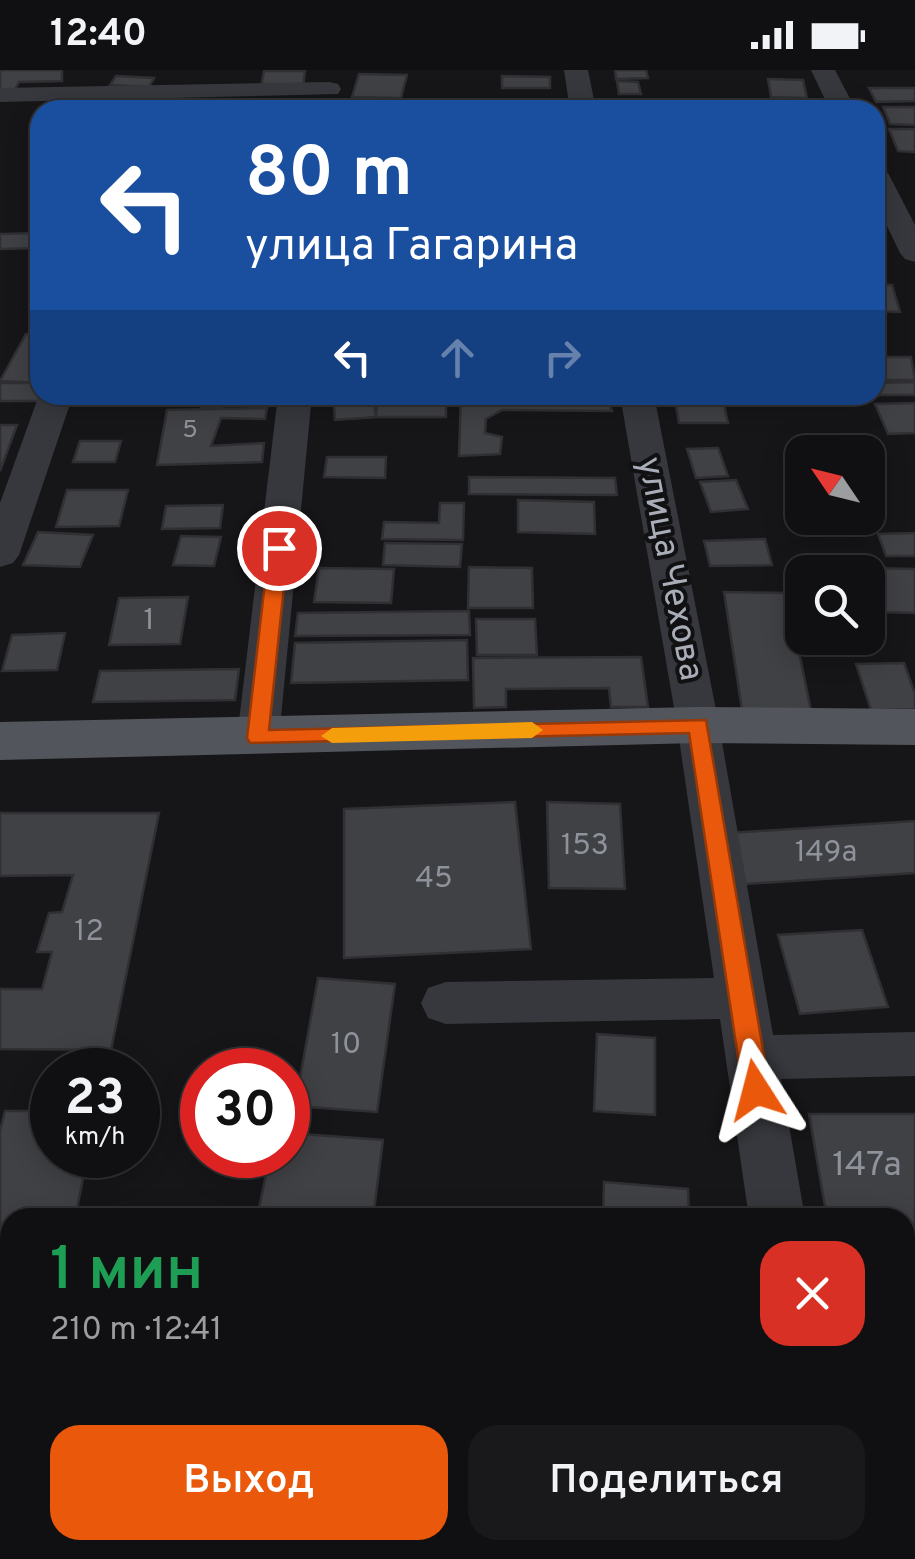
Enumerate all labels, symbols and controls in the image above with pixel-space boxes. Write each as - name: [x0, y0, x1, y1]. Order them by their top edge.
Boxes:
- text: 12:40: [50, 11, 147, 60]
- text: 80 m: [245, 132, 413, 221]
- icon: left: [80, 140, 210, 270]
- text: улица Гагарина: [245, 219, 578, 276]
- icon: left: [325, 330, 380, 385]
- icon: ahead: [430, 330, 485, 385]
- icon: right: [535, 330, 590, 385]
- house number: 5: [182, 415, 198, 447]
- north arrow: [785, 435, 885, 535]
- map controls: [785, 435, 885, 655]
- street label: улица Чехова: [626, 453, 712, 685]
- pin: [237, 506, 322, 591]
- icon: arrive: [252, 521, 307, 576]
- button: search: [785, 555, 885, 655]
- house number: 1: [143, 603, 155, 640]
- house number: 153: [561, 828, 609, 865]
- house number: 149а: [795, 835, 857, 872]
- house number: 45: [415, 861, 453, 898]
- house number: 12: [74, 914, 104, 951]
- house number: 10: [331, 1027, 361, 1064]
- position arrow: [704, 1038, 808, 1142]
- speed limit sign: 30: [180, 1048, 310, 1178]
- text: 23: [65, 1069, 125, 1132]
- text: km/h: [65, 1122, 125, 1154]
- house number: 147а: [832, 1144, 902, 1188]
- text: 1 мин: [50, 1235, 203, 1311]
- button: close: [760, 1241, 865, 1346]
- text: 210 m · 12:41: [50, 1311, 222, 1351]
- button: Выход: [50, 1425, 448, 1540]
- button: Поделиться: [468, 1425, 865, 1540]

